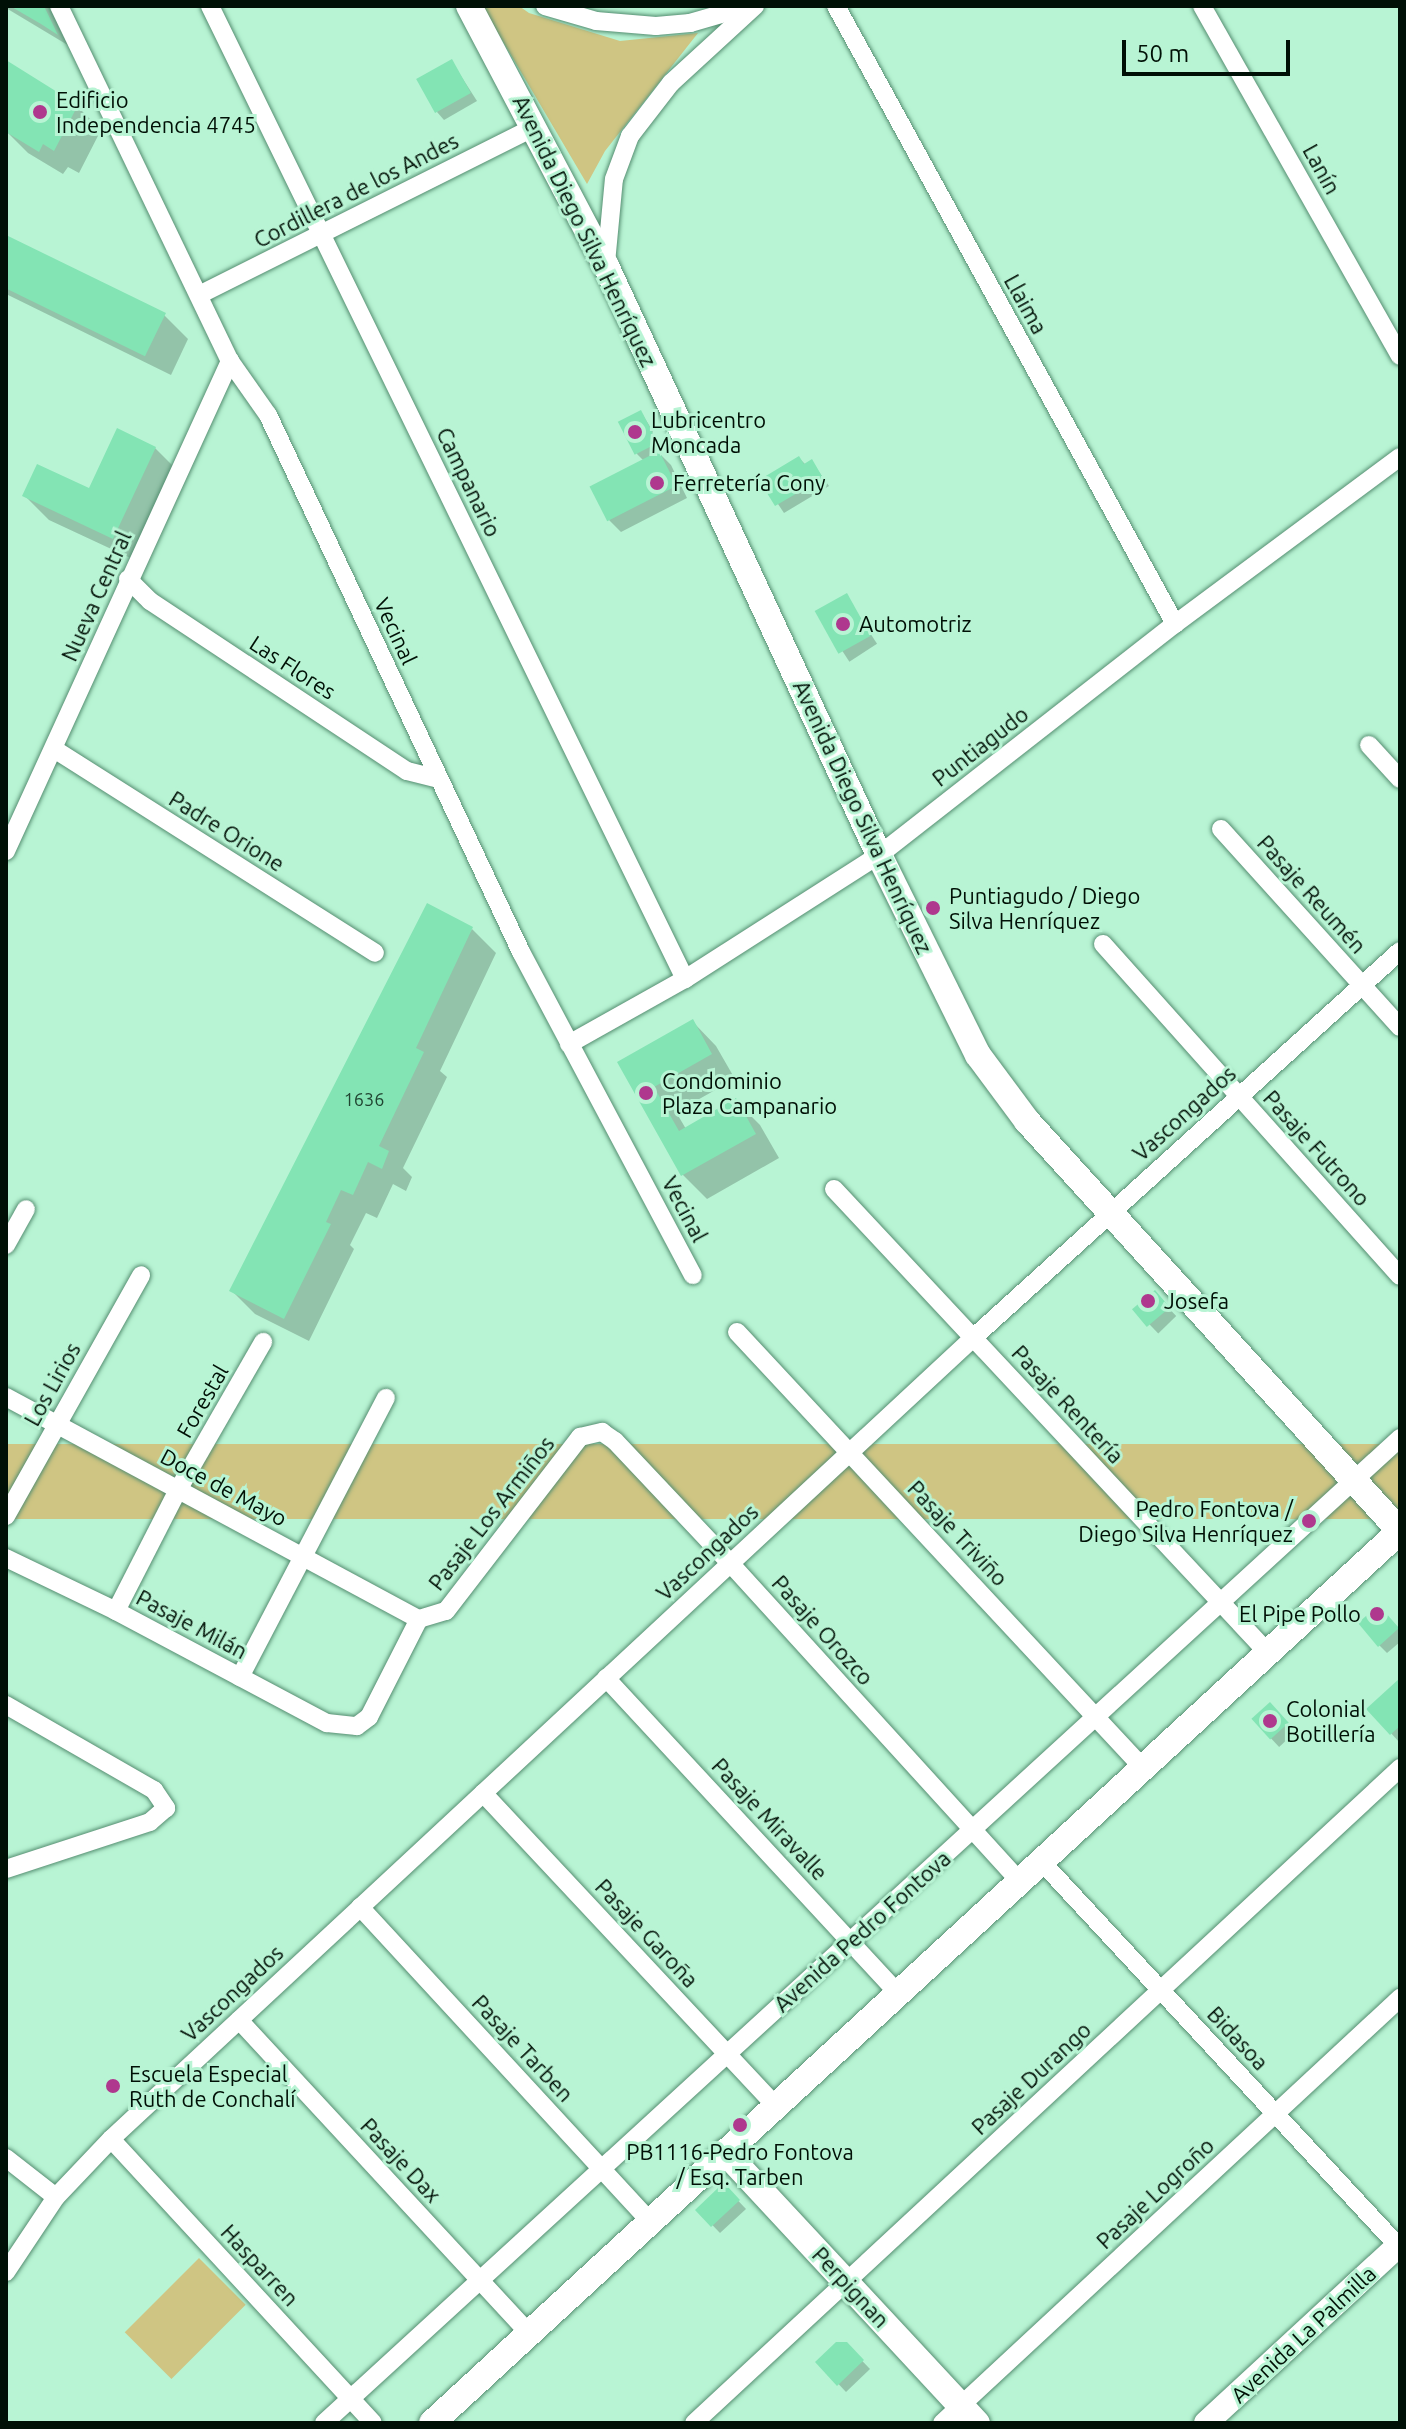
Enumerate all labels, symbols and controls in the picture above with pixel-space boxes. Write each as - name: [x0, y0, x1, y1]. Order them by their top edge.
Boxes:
- scale bar: [1126, 24, 1294, 74]
- text: 50 m: [1136, 40, 1189, 67]
- place label: Edificio Independencia 4745: [56, 86, 256, 138]
- street label: Avenida Diego Silva Henríquez: [508, 91, 662, 371]
- marker: Edificio Independencia 4745: [31, 103, 49, 121]
- street label: Cordillera de los Andes: [249, 127, 463, 253]
- street label: Lanín: [1298, 139, 1346, 199]
- street label: Llaima: [999, 270, 1053, 338]
- place label: Lubricentro Moncada: [651, 406, 766, 458]
- street label: Campanario: [431, 423, 507, 541]
- marker: Lubricentro Moncada: [626, 423, 644, 441]
- place label: Ferretería Cony: [673, 470, 826, 496]
- marker: Ferretería Cony: [648, 474, 666, 492]
- street label: Nueva Central: [56, 527, 136, 665]
- street label: Vecinal: [369, 593, 423, 669]
- place label: Automotriz: [859, 611, 972, 637]
- marker: Automotriz: [834, 615, 852, 633]
- street label: Las Flores: [245, 629, 341, 705]
- street label: Avenida Diego Silva Henríquez: [788, 676, 938, 958]
- street label: Puntiagudo: [927, 700, 1033, 792]
- street label: Padre Orione: [164, 785, 290, 877]
- street label: Pasaje Reumén: [1252, 830, 1372, 958]
- place label: Puntiagudo / Diego Silva Henríquez: [949, 882, 1140, 934]
- marker: Puntiagudo / Diego Silva Henríquez: [924, 899, 942, 917]
- street label: Vascongados: [1127, 1060, 1241, 1166]
- place label: Condominio Plaza Campanario: [662, 1067, 837, 1118]
- marker: Condominio Plaza Campanario: [637, 1084, 655, 1102]
- street label: Pasaje Futrono: [1258, 1085, 1376, 1211]
- house number: 1636: [344, 1088, 384, 1110]
- street label: Vecinal: [657, 1172, 713, 1246]
- place label: Josefa: [1164, 1288, 1229, 1314]
- marker: Josefa: [1139, 1292, 1157, 1310]
- street label: Los Lirios: [18, 1338, 86, 1430]
- street label: Pasaje Rentería: [1007, 1340, 1129, 1468]
- street label: Forestal: [171, 1360, 233, 1442]
- street label: Pasaje Los Armiños: [423, 1431, 559, 1595]
- street label: Doce de Mayo: [156, 1443, 292, 1531]
- street label: Pasaje Triviño: [903, 1475, 1013, 1591]
- place label: Pedro Fontova / Diego Silva Henríquez: [1078, 1495, 1293, 1546]
- street label: Vascongados: [651, 1498, 763, 1606]
- marker: Pedro Fontova / Diego Silva Henríquez: [1300, 1512, 1318, 1530]
- street label: Pasaje Orozco: [767, 1570, 879, 1690]
- street label: Pasaje Milán: [132, 1584, 252, 1664]
- place label: El Pipe Pollo: [1239, 1601, 1361, 1627]
- marker: El Pipe Pollo: [1368, 1605, 1386, 1623]
- place label: Colonial Botillería: [1286, 1695, 1375, 1746]
- marker: Colonial Botillería: [1261, 1712, 1279, 1730]
- street label: Pasaje Miravalle: [707, 1752, 833, 1886]
- street label: Avenida Pedro Fontova: [768, 1845, 956, 2017]
- street label: Pasaje Garoña: [590, 1873, 704, 1993]
- street label: Vascongados: [176, 1939, 288, 2047]
- street label: Pasaje Tarben: [467, 1989, 579, 2107]
- street label: Bidasoa: [1202, 2001, 1274, 2075]
- street label: Pasaje Durango: [966, 2016, 1096, 2140]
- place label: Escuela Especial Ruth de Conchalí: [129, 2060, 296, 2112]
- marker: Escuela Especial Ruth de Conchalí: [104, 2077, 122, 2095]
- street label: Pasaje Dax: [355, 2112, 447, 2208]
- marker: PB1116-Pedro Fontova / Esq. Tarben: [731, 2116, 749, 2134]
- street label: Pasaje Logroño: [1091, 2132, 1219, 2254]
- place label: PB1116-Pedro Fontova / Esq. Tarben: [626, 2138, 854, 2190]
- street label: Hasparren: [216, 2219, 304, 2311]
- street label: Perpignan: [807, 2241, 895, 2333]
- street label: Avenida La Palmilla: [1225, 2260, 1381, 2408]

